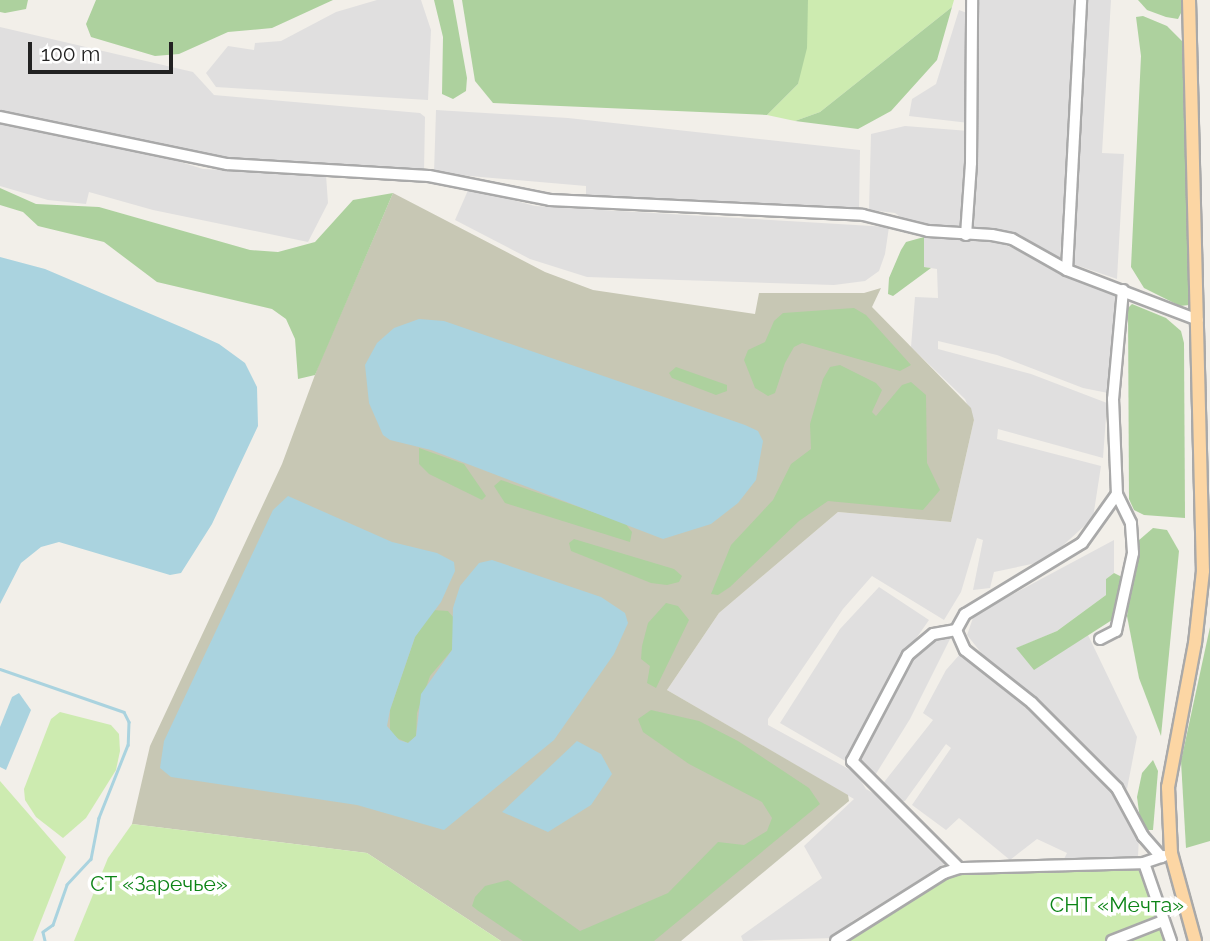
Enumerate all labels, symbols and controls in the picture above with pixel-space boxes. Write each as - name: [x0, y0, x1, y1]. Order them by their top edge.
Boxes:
- scale bar: [32, 28, 177, 72]
- text: 100 m: [41, 41, 100, 66]
- park label: СТ «Заречье»: [90, 871, 228, 897]
- park label: СНТ «Мечта»: [1050, 892, 1184, 918]

